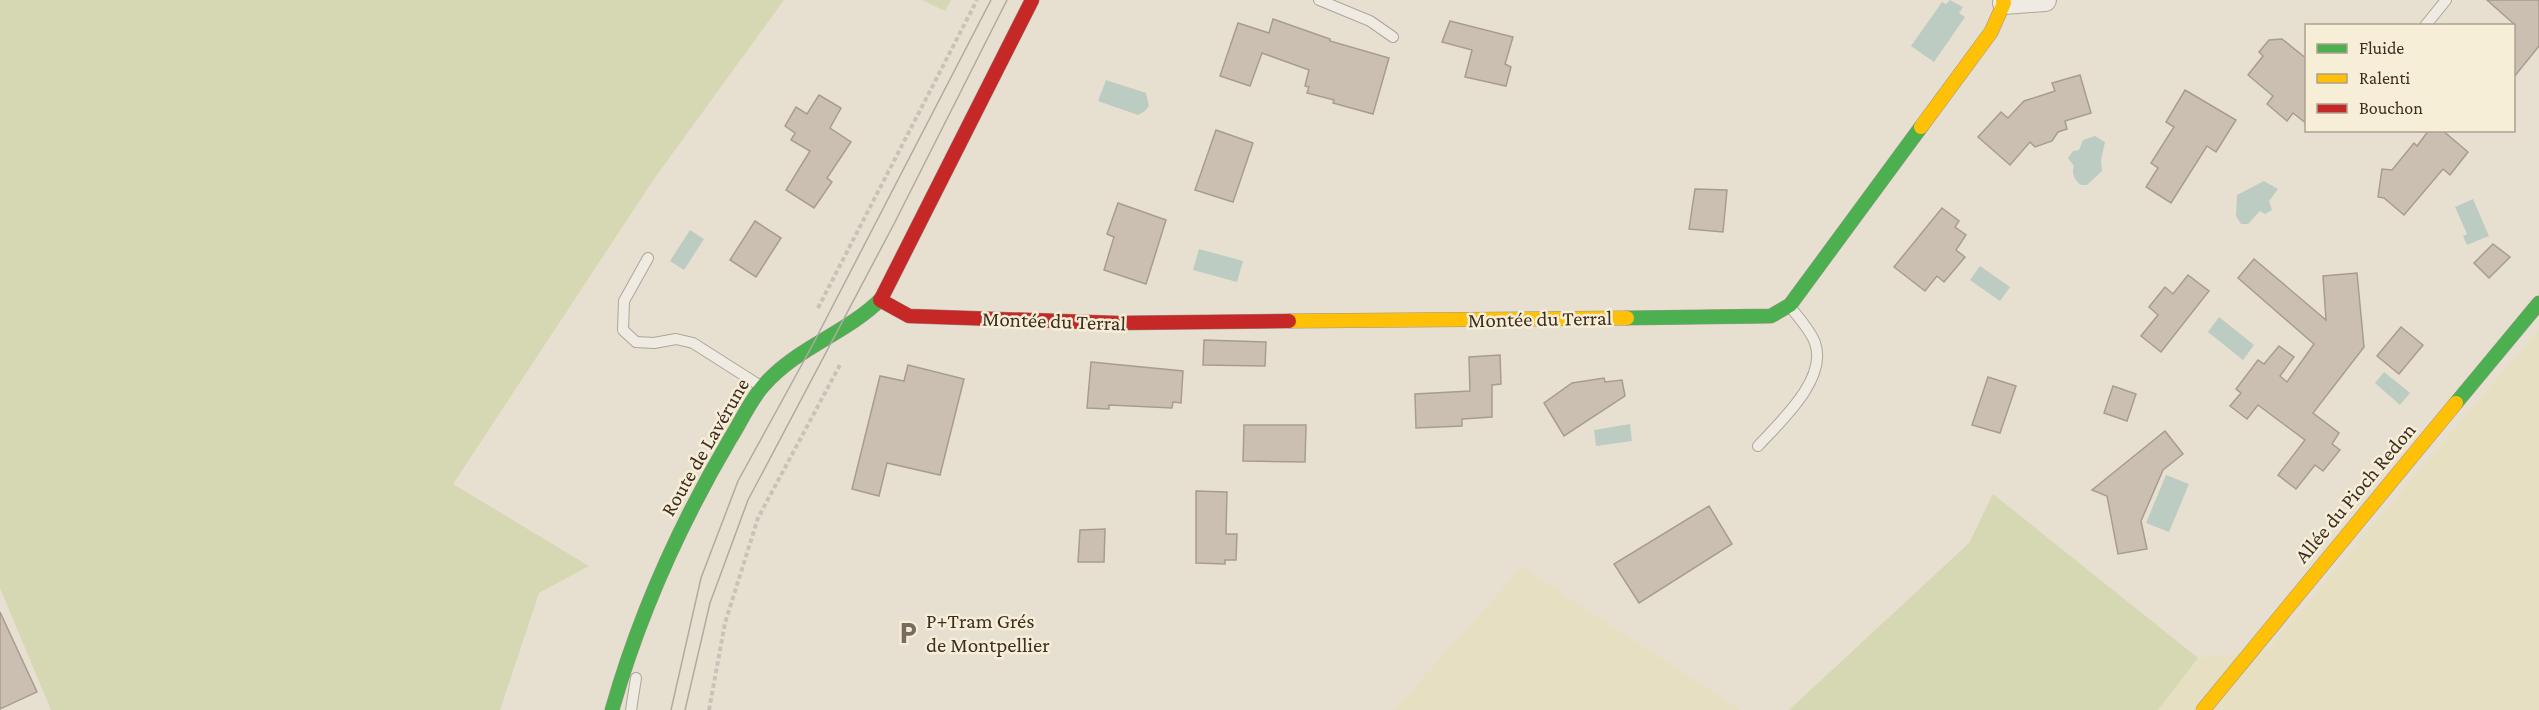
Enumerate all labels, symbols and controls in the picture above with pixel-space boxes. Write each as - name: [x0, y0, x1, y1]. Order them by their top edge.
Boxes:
- legend: [2305, 24, 2515, 132]
- text: Fluide: [2359, 38, 2404, 58]
- text: Ralenti: [2359, 68, 2410, 88]
- text: Bouchon: [2359, 98, 2423, 118]
- street label: Montée du Terral: [982, 306, 1126, 336]
- street label: Montée du Terral: [1468, 306, 1612, 332]
- street label: Route de Lavérune: [656, 374, 754, 520]
- street label: Allée du Pioch Redon: [2290, 418, 2420, 568]
- place label: P+Tram Grés de Montpellier: [926, 609, 1050, 657]
- parking icon: P+Tram Grés de Montpellier: [895, 620, 921, 646]

